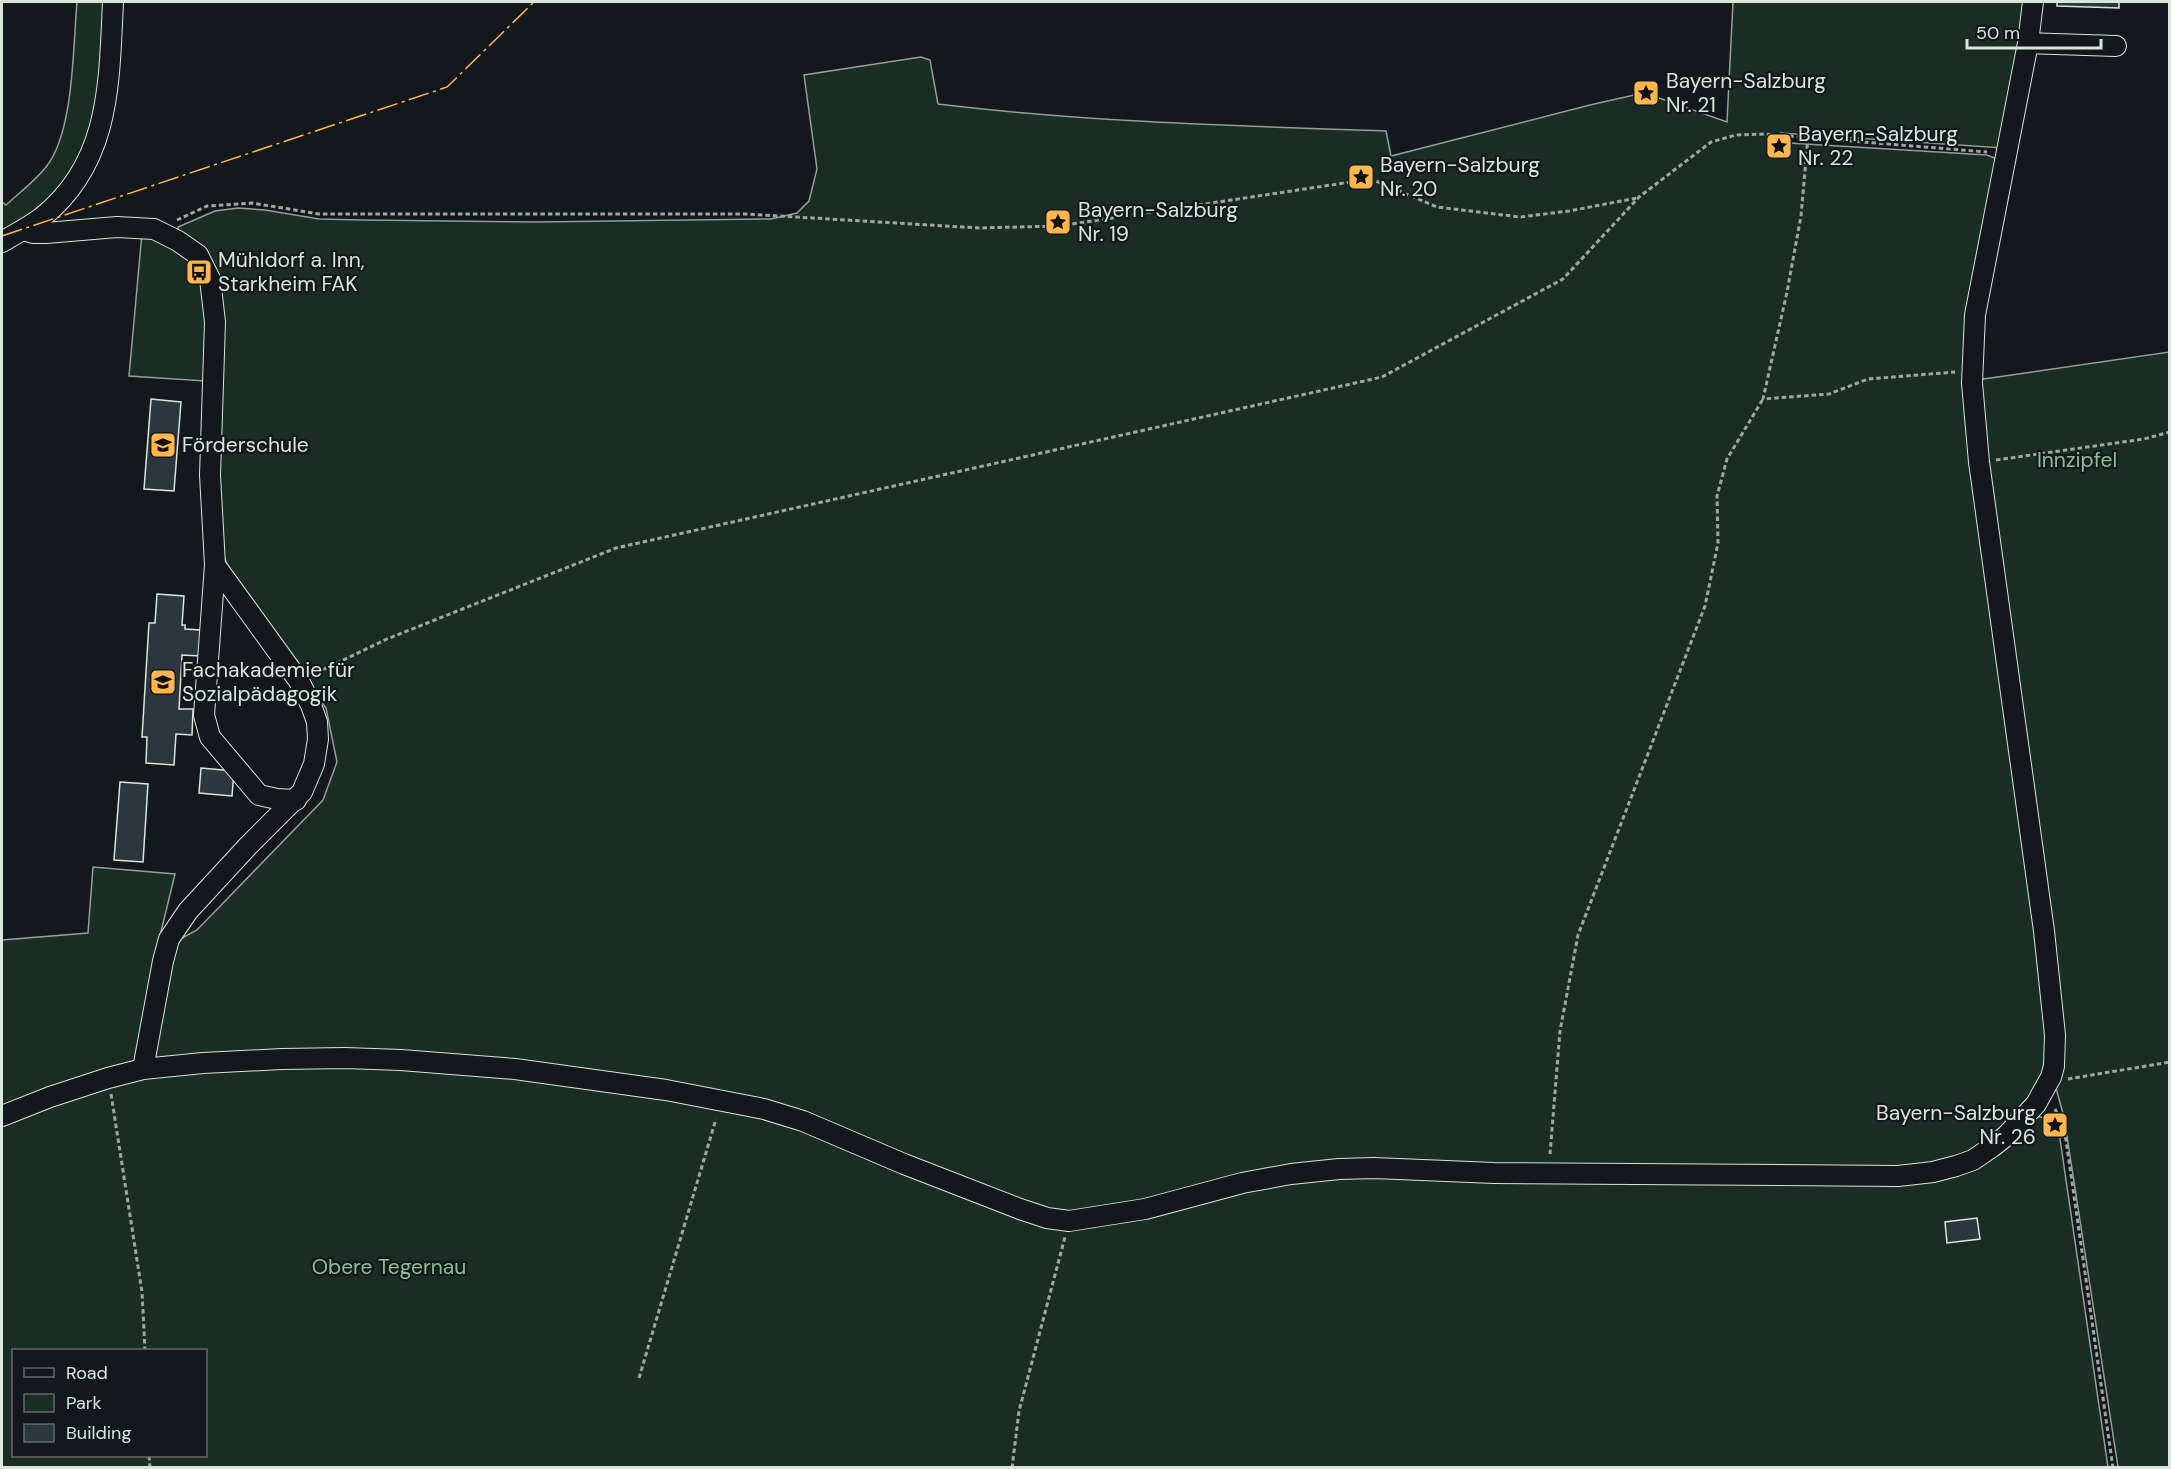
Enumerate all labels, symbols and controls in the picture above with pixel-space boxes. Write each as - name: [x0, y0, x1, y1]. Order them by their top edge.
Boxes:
- scale bar: [1967, 12, 2100, 50]
- text: 50 m: [1976, 21, 2020, 45]
- place label: Bayern-Salzburg Nr. 21: [1666, 67, 1826, 119]
- place icon: Bayern-Salzburg Nr. 21: [1631, 78, 1661, 108]
- place label: Bayern-Salzburg Nr. 22: [1798, 120, 1958, 172]
- place icon: Bayern-Salzburg Nr. 22: [1764, 131, 1794, 161]
- place label: Bayern-Salzburg Nr. 20: [1380, 151, 1540, 203]
- place icon: Bayern-Salzburg Nr. 20: [1346, 162, 1376, 192]
- place label: Bayern-Salzburg Nr. 19: [1078, 196, 1238, 248]
- place icon: Bayern-Salzburg Nr. 19: [1043, 207, 1073, 237]
- place label: Mühldorf a. Inn, Starkheim FAK: [218, 246, 365, 298]
- bus stop icon: Mühldorf a. Inn, Starkheim FAK: [184, 257, 214, 287]
- school or university icon: Förderschule: [148, 430, 178, 460]
- place label: Förderschule: [182, 431, 309, 459]
- park label: Innzipfel: [2037, 446, 2117, 474]
- place label: Fachakademie für Sozialpädagogik: [182, 656, 355, 708]
- school or university icon: Fachakademie für Sozialpädagogik: [148, 667, 178, 697]
- place label: Bayern-Salzburg Nr. 26: [1876, 1099, 2036, 1151]
- place icon: Bayern-Salzburg Nr. 26: [2040, 1110, 2070, 1140]
- park label: Obere Tegernau: [312, 1253, 466, 1281]
- legend: [12, 1349, 207, 1457]
- text: Road: [66, 1361, 108, 1385]
- text: Park: [66, 1391, 102, 1415]
- text: Building: [66, 1421, 131, 1445]

